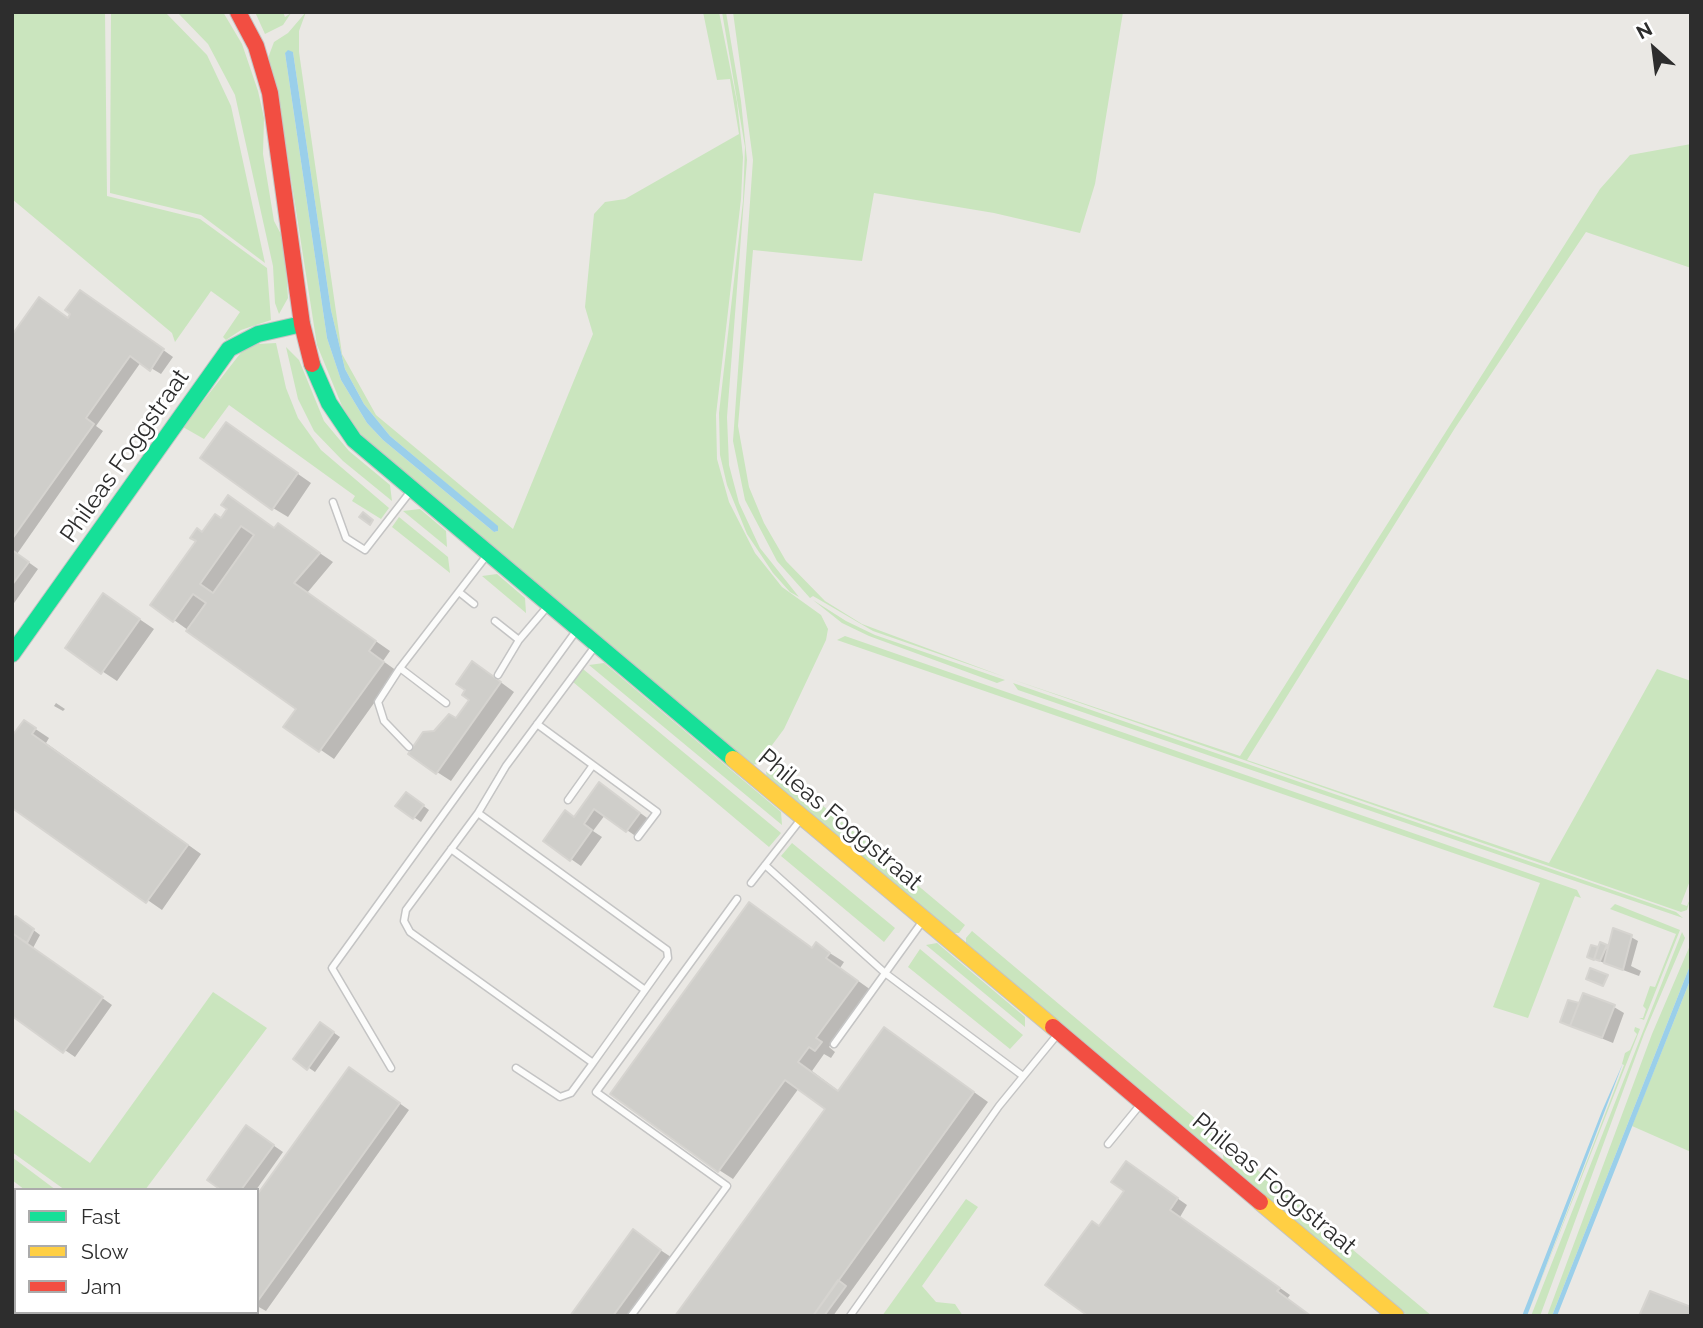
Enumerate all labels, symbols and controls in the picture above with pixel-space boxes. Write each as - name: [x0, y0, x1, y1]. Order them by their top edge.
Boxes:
- north arrow: [1619, 14, 1689, 84]
- text: N: [1633, 17, 1656, 44]
- street label: Phileas Foggstraat: [54, 364, 196, 548]
- street label: Phileas Foggstraat: [752, 743, 928, 897]
- street label: Phileas Foggstraat: [1186, 1107, 1362, 1261]
- legend: [14, 1188, 259, 1314]
- text: Fast: [81, 1204, 121, 1229]
- text: Slow: [81, 1239, 129, 1264]
- text: Jam: [81, 1274, 122, 1299]

